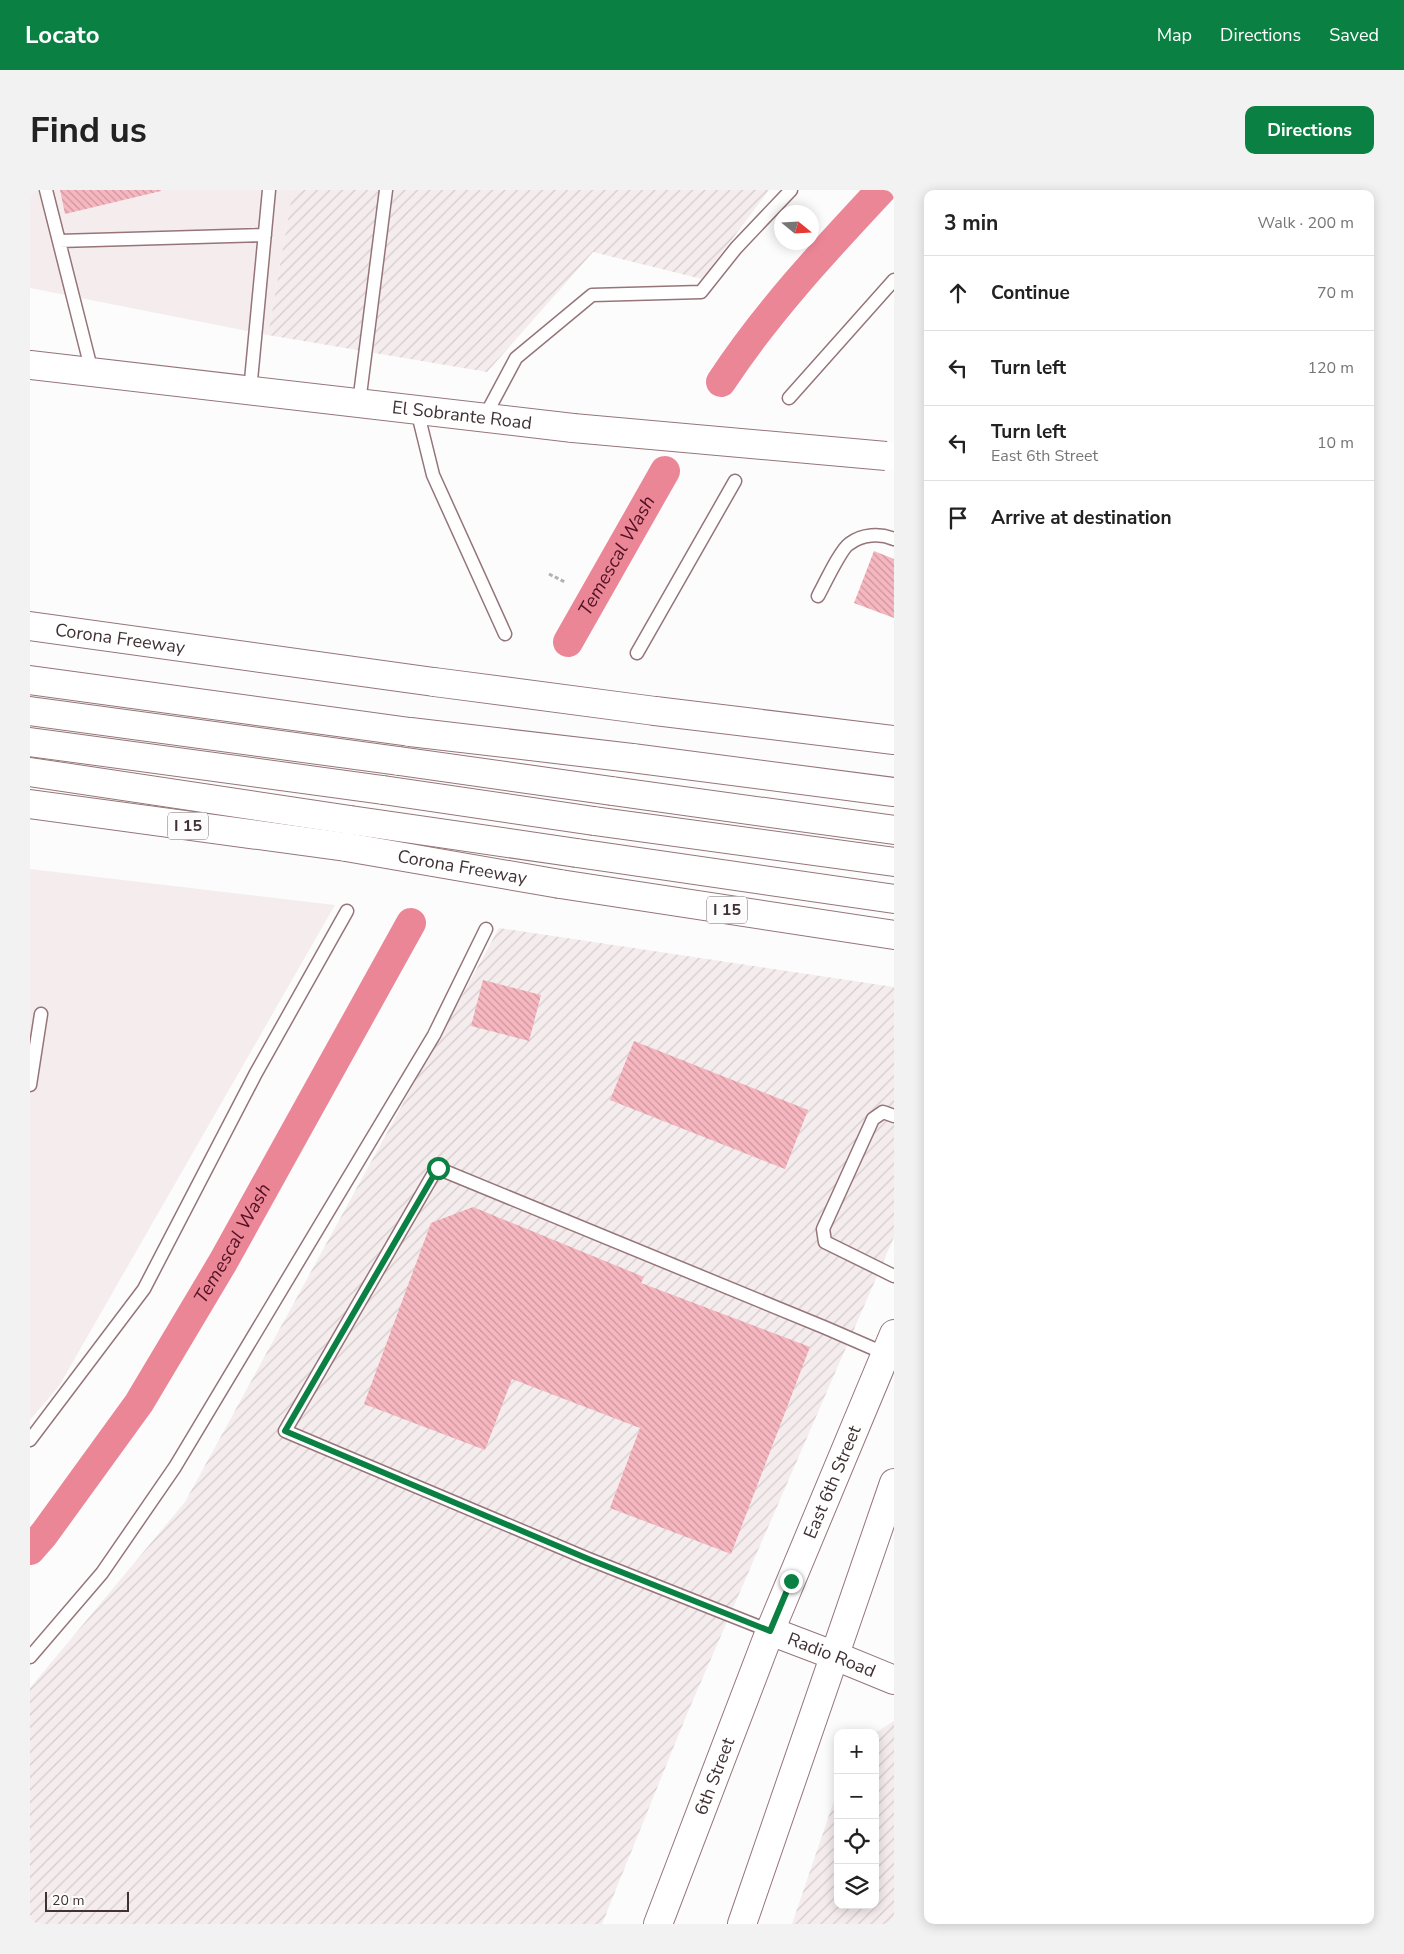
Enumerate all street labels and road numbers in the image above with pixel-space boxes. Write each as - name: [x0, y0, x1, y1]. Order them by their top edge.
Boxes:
- street label: El Sobrante Road: [391, 395, 533, 435]
- street label: Corona Freeway: [54, 618, 187, 659]
- road number: I 15: [168, 812, 208, 840]
- street label: Corona Freeway: [396, 844, 530, 890]
- road number: I 15: [707, 896, 747, 924]
- street label: East 6th Street: [798, 1421, 867, 1542]
- street label: Radio Road: [784, 1627, 879, 1683]
- street label: 6th Street: [689, 1734, 740, 1819]

